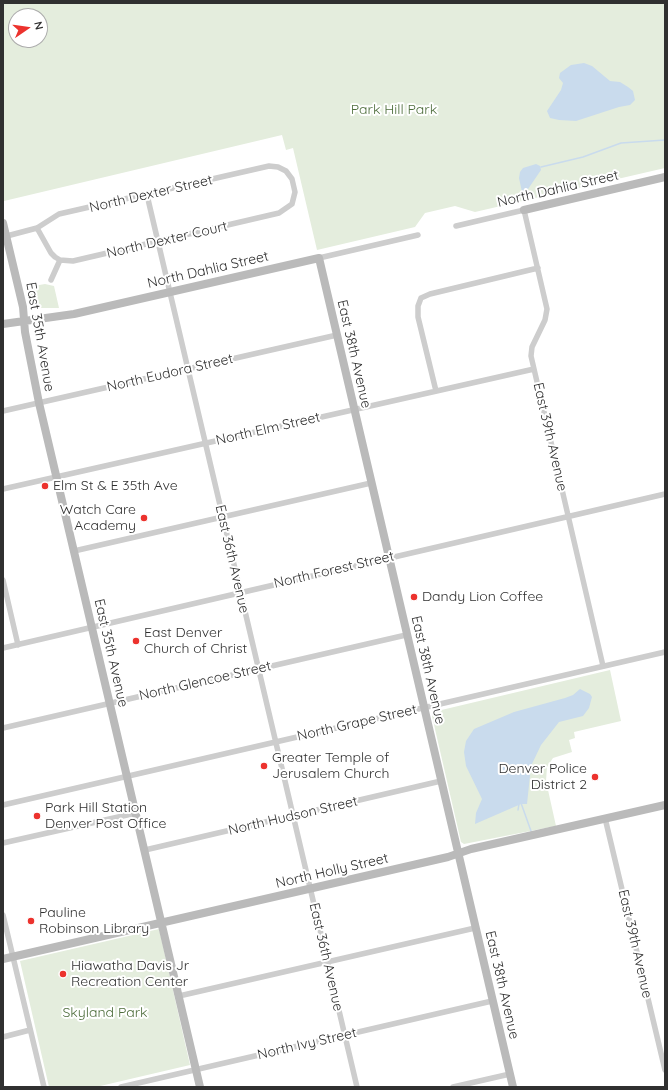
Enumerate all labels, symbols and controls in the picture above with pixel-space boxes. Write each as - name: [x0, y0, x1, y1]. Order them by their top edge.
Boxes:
- north arrow: [8, 8, 48, 48]
- text: N: [31, 20, 46, 31]
- park label: Park Hill Park: [351, 102, 437, 118]
- street label: North Dahlia Street: [496, 167, 620, 211]
- street label: North Dexter Street: [88, 172, 214, 216]
- street label: North Dexter Court: [105, 218, 229, 262]
- street label: North Dahlia Street: [146, 248, 270, 292]
- street label: East 35th Avenue: [22, 281, 58, 393]
- street label: East 38th Avenue: [333, 298, 375, 410]
- street label: North Eudora Street: [105, 350, 235, 396]
- street label: East 39th Avenue: [529, 381, 571, 493]
- street label: North Elm Street: [214, 409, 322, 449]
- place label: Elm St & E 35th Ave: [53, 478, 178, 494]
- marker: Elm St & E 35th Ave: [40, 481, 50, 491]
- place label: Watch Care Academy: [60, 502, 136, 534]
- street label: East 36th Avenue: [211, 503, 253, 615]
- marker: Watch Care Academy: [139, 513, 149, 523]
- street label: North Forest Street: [272, 548, 396, 592]
- place label: Dandy Lion Coffee: [422, 589, 543, 605]
- marker: Dandy Lion Coffee: [409, 592, 419, 602]
- street label: East 35th Avenue: [90, 597, 132, 709]
- street label: East 38th Avenue: [407, 614, 449, 726]
- place label: East Denver Church of Christ: [144, 625, 247, 658]
- marker: East Denver Church of Christ: [131, 636, 141, 646]
- street label: North Glencoe Street: [137, 658, 273, 704]
- street label: North Grape Street: [295, 701, 419, 745]
- place label: Greater Temple of Jerusalem Church: [272, 750, 389, 782]
- marker: Greater Temple of Jerusalem Church: [259, 761, 269, 771]
- place label: Denver Police District 2: [498, 761, 587, 794]
- marker: Denver Police District 2: [590, 772, 600, 782]
- street label: North Hudson Street: [227, 793, 359, 839]
- place label: Park Hill Station Denver Post Office: [45, 800, 166, 832]
- marker: Park Hill Station Denver Post Office: [32, 811, 42, 821]
- street label: North Holly Street: [274, 850, 390, 892]
- street label: East 39th Avenue: [614, 888, 656, 1000]
- street label: East 36th Avenue: [305, 901, 347, 1013]
- place label: Pauline Robinson Library: [39, 905, 149, 938]
- marker: Pauline Robinson Library: [26, 916, 36, 926]
- street label: East 38th Avenue: [481, 929, 523, 1041]
- place label: Hiawatha Davis Jr Recreation Center: [71, 958, 189, 990]
- marker: Hiawatha Davis Jr Recreation Center: [58, 969, 68, 979]
- park label: Skyland Park: [62, 1005, 148, 1021]
- street label: North Ivy Street: [256, 1024, 358, 1064]

